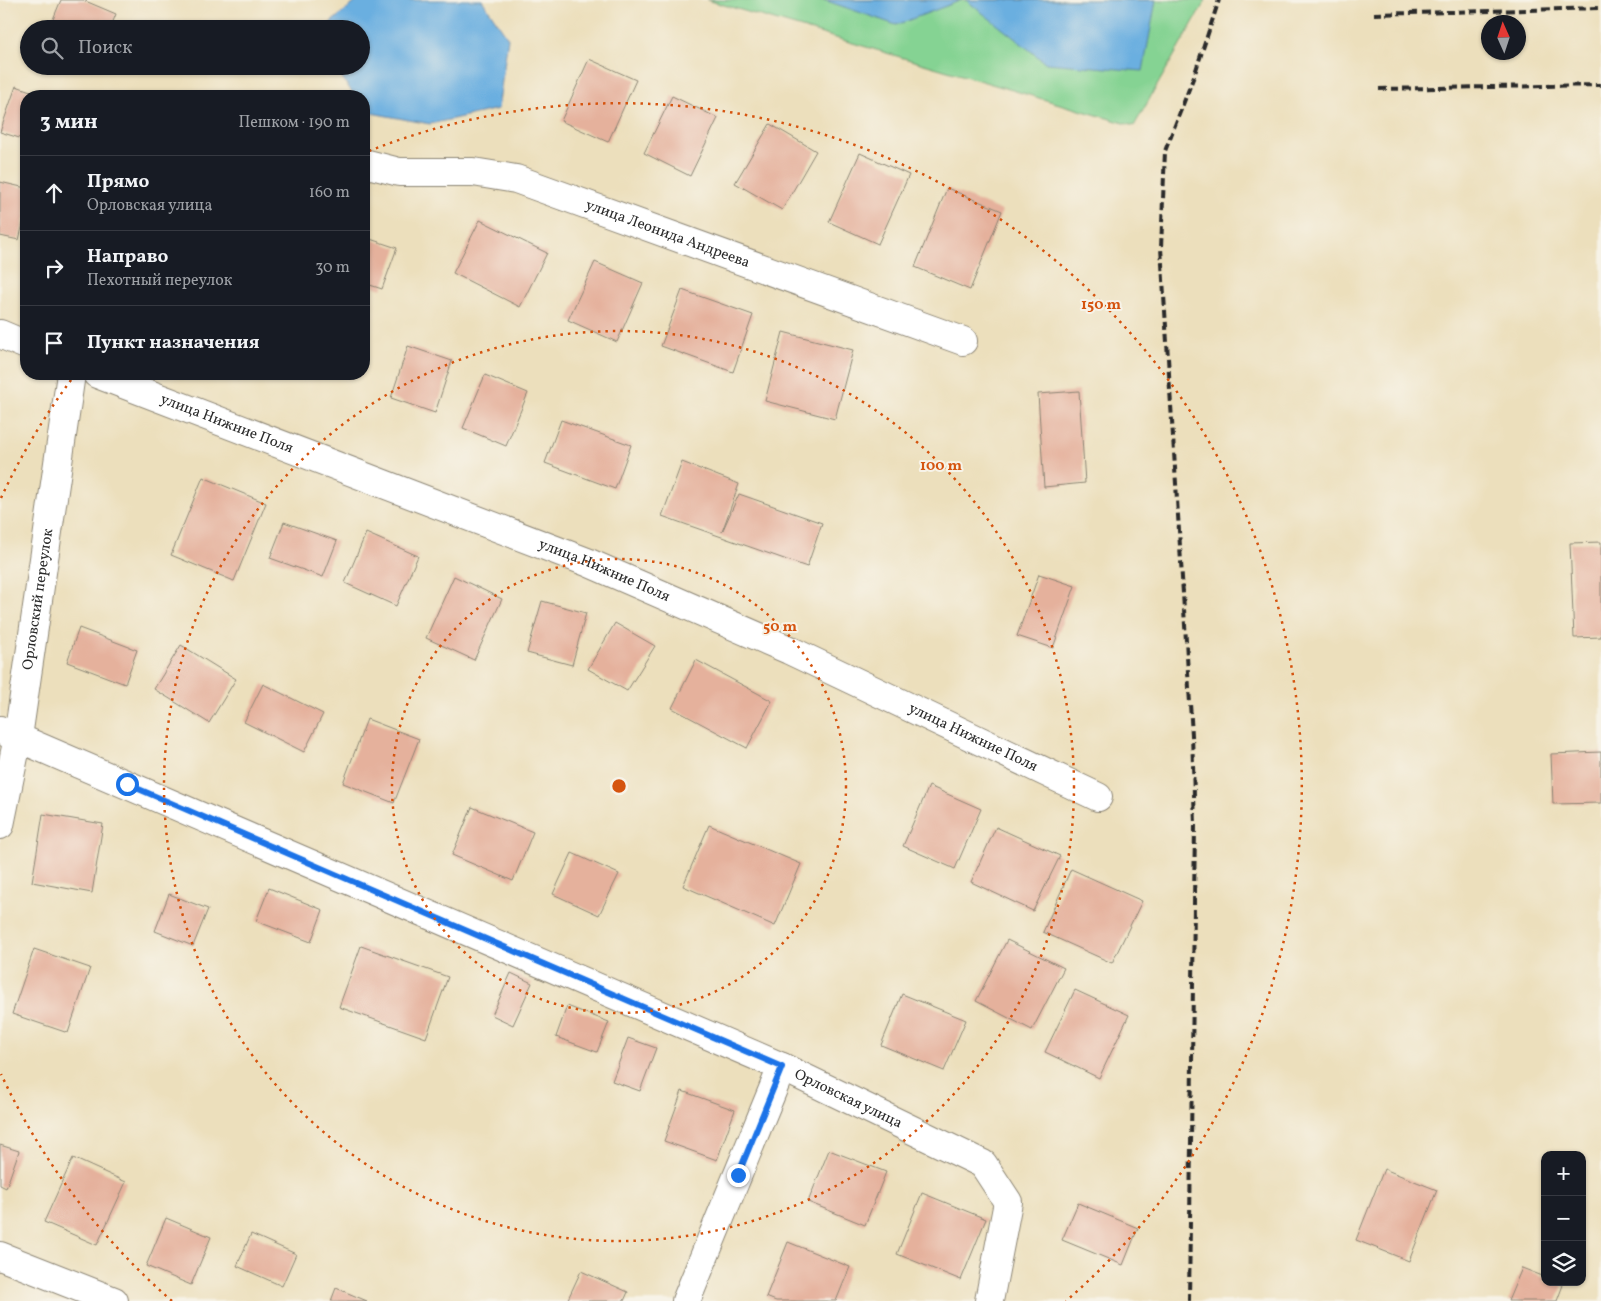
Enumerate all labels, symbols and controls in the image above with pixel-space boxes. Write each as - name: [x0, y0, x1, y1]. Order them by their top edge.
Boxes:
- north arrow: [1481, 15, 1526, 60]
- search box: [20, 20, 370, 75]
- icon: search: [38, 34, 66, 62]
- text: Поиск: [78, 35, 132, 61]
- text: 3 мин: [40, 108, 98, 137]
- text: Пешком · 190 m: [238, 112, 350, 134]
- text: Прямо: [87, 169, 149, 195]
- icon: ahead: [40, 179, 68, 207]
- text: 160 m: [309, 182, 350, 204]
- text: Орловская улица: [87, 195, 212, 217]
- street label: улица Леонида Андреева: [582, 195, 753, 273]
- text: Направо: [87, 244, 169, 270]
- icon: right: [40, 254, 68, 282]
- text: 30 m: [315, 257, 350, 279]
- text: Пехотный переулок: [87, 270, 232, 292]
- text: 150 m: [1081, 295, 1121, 316]
- icon: arrive: [40, 329, 68, 357]
- text: Пункт назначения: [87, 330, 260, 356]
- street label: улица Нижние Поля: [157, 389, 296, 459]
- text: 100 m: [920, 456, 963, 477]
- street label: Орловский переулок: [17, 527, 59, 671]
- street label: улица Нижние Поля: [535, 534, 673, 607]
- text: 50 m: [763, 617, 797, 638]
- street label: улица Нижние Поля: [905, 698, 1041, 777]
- route start: [116, 773, 139, 796]
- centre of rings: [610, 777, 628, 795]
- street label: Орловская улица: [791, 1064, 906, 1134]
- map controls: [1541, 1151, 1586, 1286]
- button: +: [1541, 1151, 1586, 1196]
- route end: [727, 1164, 750, 1187]
- button: −: [1541, 1196, 1586, 1241]
- button: layers: [1541, 1241, 1586, 1286]

